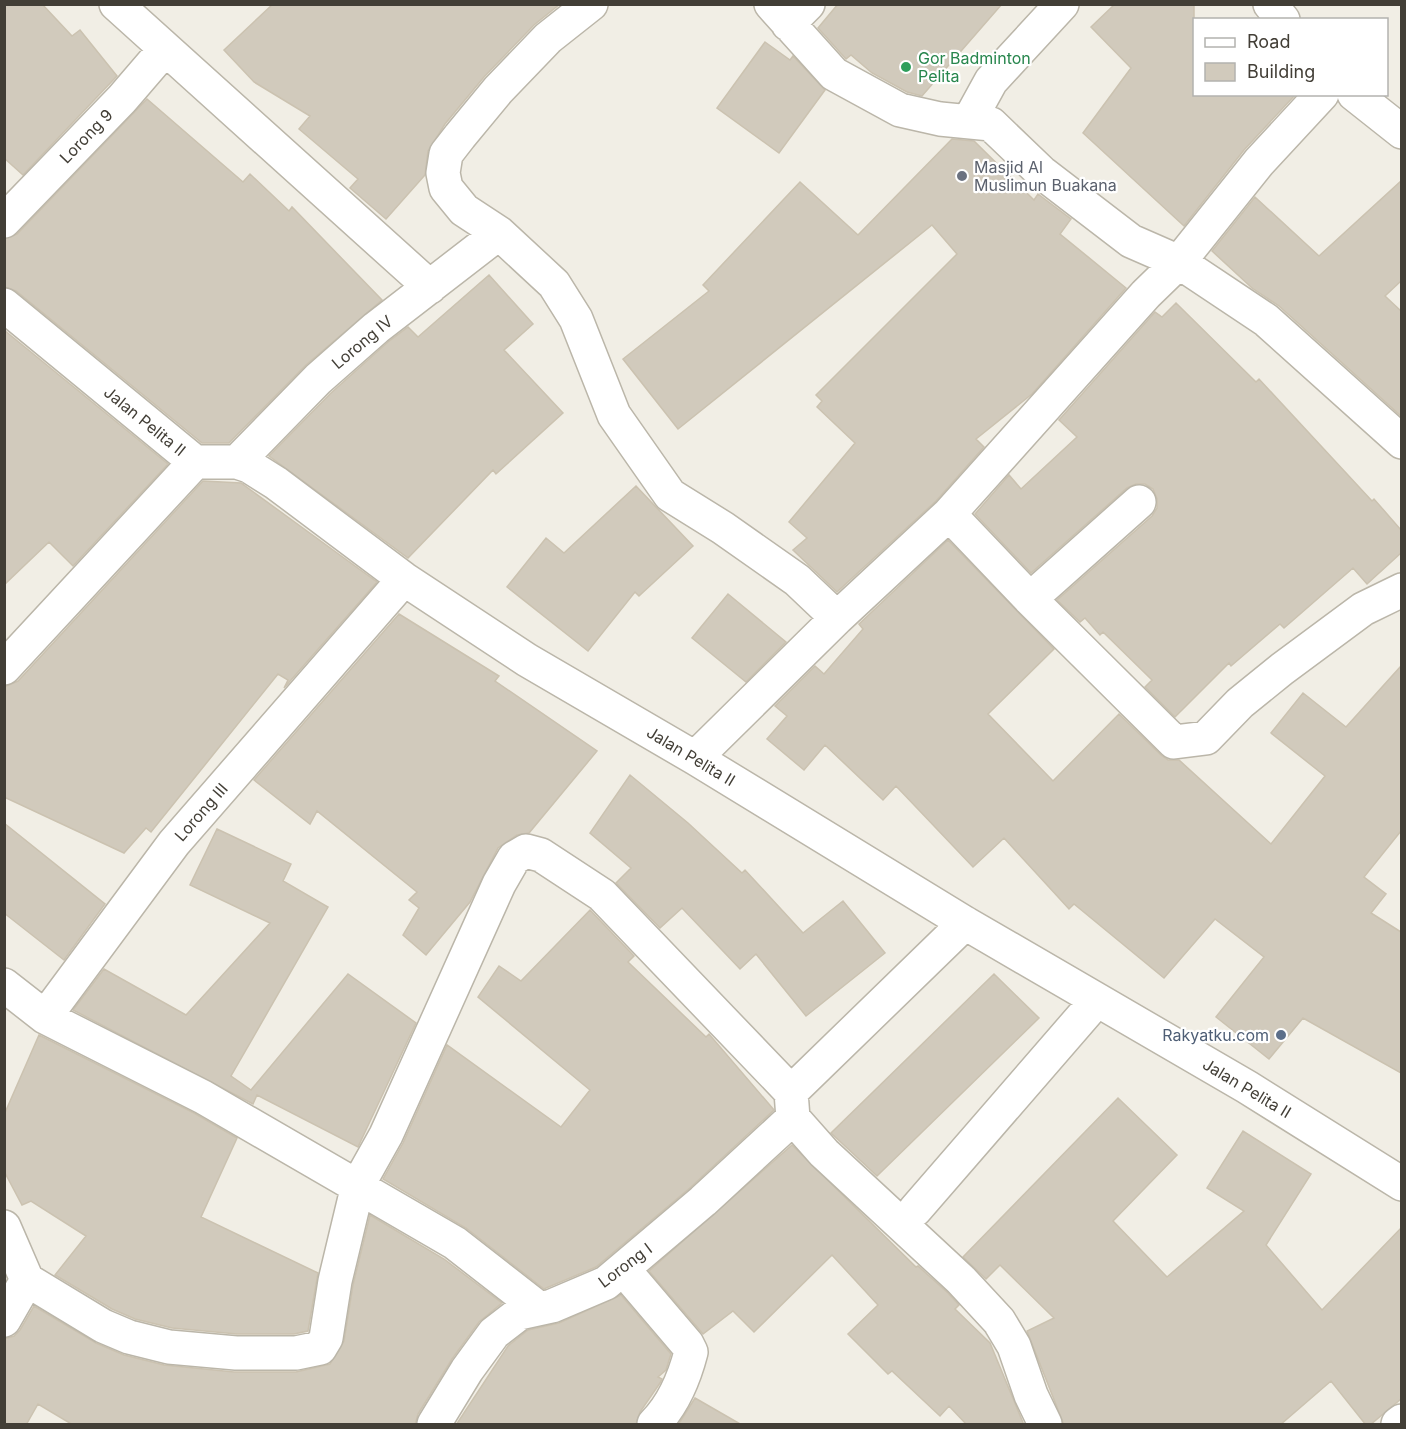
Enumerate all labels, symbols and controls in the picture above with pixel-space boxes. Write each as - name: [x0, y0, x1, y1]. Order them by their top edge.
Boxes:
- legend: [1193, 18, 1388, 96]
- text: Road: [1247, 31, 1290, 52]
- place label: Gor Badminton Pelita: [918, 48, 1031, 86]
- marker: Gor Badminton Pelita: [899, 60, 913, 74]
- text: Building: [1247, 61, 1315, 82]
- street label: Lorong 9: [55, 105, 117, 167]
- place label: Masjid Al Muslimun Buakana: [974, 157, 1117, 195]
- marker: Masjid Al Muslimun Buakana: [955, 169, 969, 183]
- street label: Lorong IV: [328, 311, 396, 373]
- street label: Jalan Pelita II: [100, 382, 190, 460]
- street label: Jalan Pelita II: [643, 722, 739, 790]
- street label: Lorong III: [170, 779, 232, 845]
- place label: Rakyatku.com: [1162, 1025, 1269, 1045]
- marker: Rakyatku.com: [1274, 1028, 1288, 1042]
- street label: Jalan Pelita II: [1199, 1054, 1295, 1122]
- street label: Lorong I: [594, 1238, 656, 1292]

